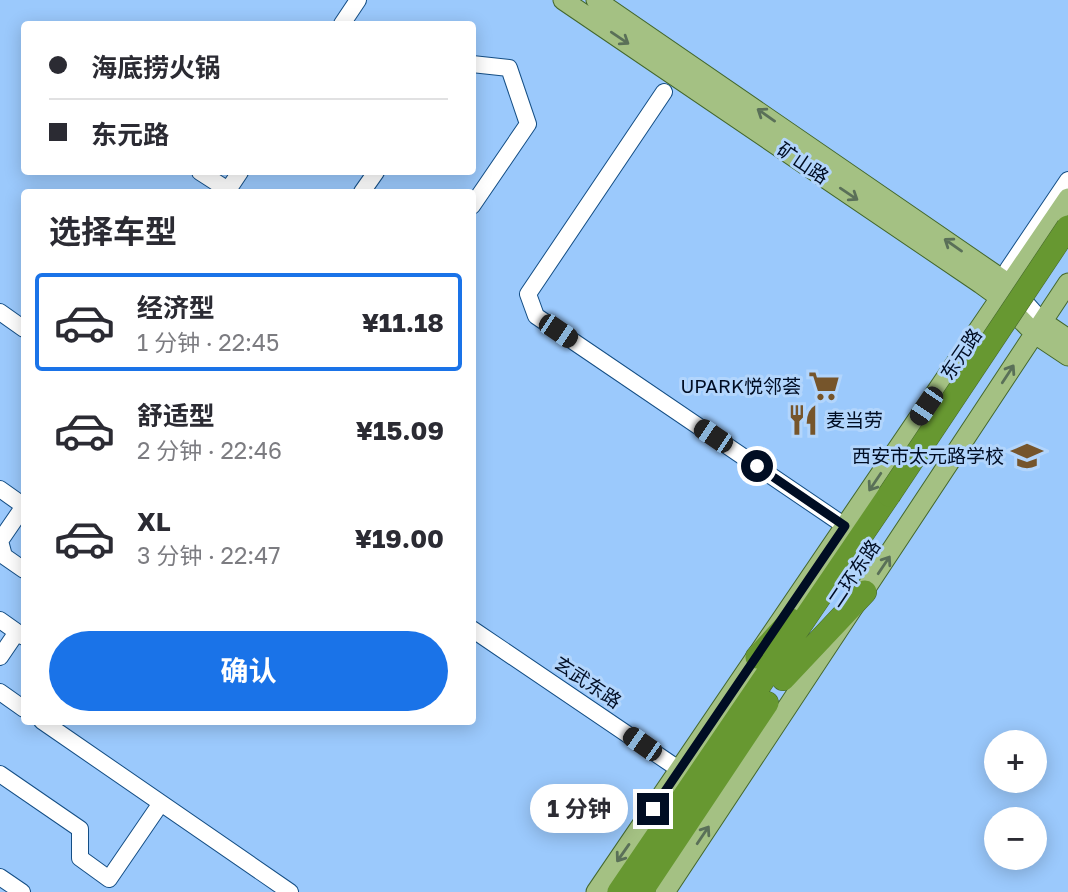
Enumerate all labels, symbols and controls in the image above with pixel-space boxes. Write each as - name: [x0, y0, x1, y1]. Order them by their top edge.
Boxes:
- one-way arrow: [610, 31, 629, 45]
- text: 海底捞火锅: [91, 52, 221, 83]
- one-way arrow: [757, 108, 776, 122]
- text: 东元路: [91, 119, 169, 150]
- street label: 矿山路: [773, 137, 833, 188]
- one-way arrow: [839, 187, 858, 201]
- text: 选择车型: [49, 212, 177, 250]
- one-way arrow: [943, 238, 963, 252]
- icon: car: [53, 291, 116, 354]
- text: 经济型: [137, 292, 215, 323]
- text: ¥11.18: [362, 307, 444, 338]
- car: [535, 311, 582, 351]
- street label: 东元路: [935, 324, 986, 384]
- text: 1 分钟 · 22:45: [137, 328, 279, 356]
- one-way arrow: [1002, 365, 1016, 385]
- supermarket icon: UPARK悦邻荟: [807, 369, 841, 403]
- place label: UPARK悦邻荟: [680, 374, 801, 397]
- car: [906, 383, 947, 429]
- icon: car: [53, 399, 116, 462]
- text: 舒适型: [137, 400, 215, 431]
- restaurant icon: 麦当劳: [786, 403, 820, 437]
- place label: 麦当劳: [826, 408, 883, 431]
- text: ¥15.09: [356, 415, 444, 446]
- car: [690, 416, 737, 456]
- text: 2 分钟 · 22:46: [137, 436, 282, 464]
- school or university icon: 西安市太元路学校: [1010, 439, 1044, 473]
- place label: 西安市太元路学校: [852, 444, 1004, 467]
- route start: [741, 450, 773, 482]
- one-way arrow: [867, 472, 881, 492]
- text: XL: [137, 506, 171, 537]
- icon: car: [53, 507, 116, 570]
- text: ¥19.00: [355, 523, 444, 554]
- street label: 二环东路: [823, 535, 884, 611]
- text: 3 分钟 · 22:47: [137, 541, 280, 569]
- one-way arrow: [877, 556, 891, 575]
- button: 确认: [49, 631, 448, 711]
- street label: 玄武东路: [550, 651, 626, 712]
- car: [619, 723, 666, 765]
- map controls: [984, 730, 1047, 870]
- button: +: [984, 730, 1047, 793]
- callout: 1 分钟: [530, 784, 628, 834]
- route end: [637, 793, 669, 825]
- text: 1 分钟: [547, 794, 611, 822]
- button: −: [984, 807, 1047, 870]
- one-way arrow: [696, 826, 710, 846]
- one-way arrow: [616, 843, 630, 862]

